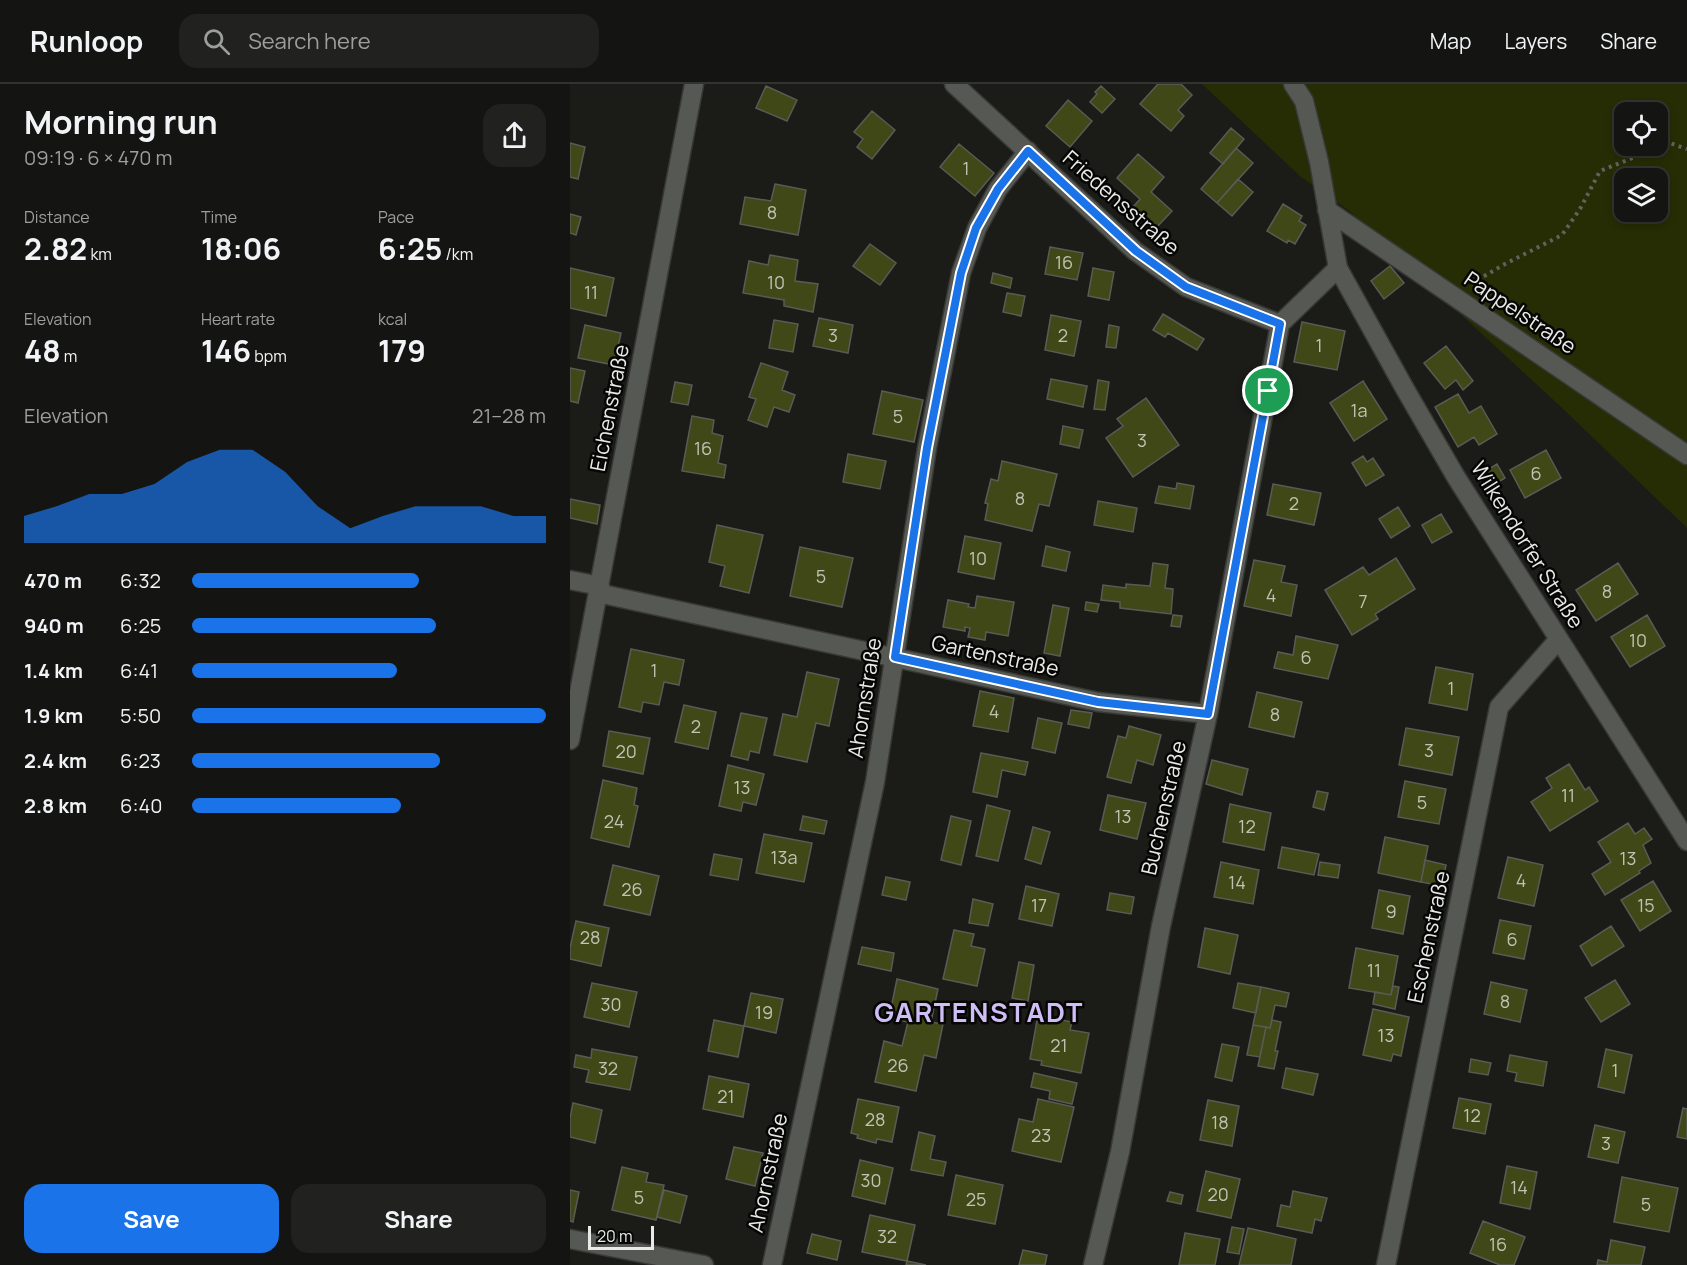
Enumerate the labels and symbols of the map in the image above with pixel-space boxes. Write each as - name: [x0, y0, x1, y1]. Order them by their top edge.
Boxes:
- street label: Friedensstraße: [1057, 144, 1186, 261]
- house number: 1: [962, 156, 970, 180]
- house number: 8: [767, 200, 777, 224]
- house number: 16: [1055, 250, 1073, 274]
- street label: Pappelstraße: [1459, 264, 1582, 360]
- house number: 10: [767, 270, 785, 294]
- house number: 11: [584, 280, 598, 304]
- house number: 3: [828, 323, 838, 347]
- house number: 2: [1058, 323, 1068, 347]
- house number: 1: [1315, 333, 1323, 357]
- street label: Eichenstraße: [583, 342, 635, 474]
- pin: [1242, 365, 1293, 416]
- house number: 1a: [1350, 398, 1368, 422]
- house number: 5: [893, 404, 903, 428]
- house number: 3: [1137, 428, 1147, 452]
- house number: 16: [694, 436, 712, 460]
- street label: Wilkendorfer Straße: [1465, 456, 1591, 633]
- house number: 6: [1530, 461, 1542, 485]
- house number: 8: [1015, 486, 1025, 510]
- house number: 2: [1289, 491, 1299, 515]
- house number: 10: [969, 546, 987, 570]
- house number: 5: [816, 564, 826, 588]
- house number: 8: [1602, 579, 1612, 603]
- house number: 4: [1266, 583, 1276, 607]
- house number: 7: [1358, 589, 1368, 613]
- street label: Gartenstraße: [929, 628, 1061, 682]
- house number: 10: [1629, 628, 1647, 652]
- street label: Ahornstraße: [841, 636, 887, 760]
- house number: 6: [1300, 645, 1312, 669]
- house number: 1: [650, 658, 658, 682]
- house number: 1: [1447, 676, 1455, 700]
- house number: 4: [989, 699, 999, 723]
- house number: 8: [1270, 702, 1280, 726]
- house number: 2: [691, 714, 701, 738]
- street label: Buchenstraße: [1134, 738, 1192, 878]
- house number: 3: [1424, 738, 1434, 762]
- house number: 20: [615, 739, 637, 763]
- house number: 13: [734, 775, 750, 799]
- house number: 11: [1561, 783, 1575, 807]
- house number: 5: [1417, 790, 1427, 814]
- house number: 13: [1115, 804, 1131, 828]
- house number: 24: [604, 809, 624, 833]
- house number: 12: [1238, 814, 1256, 838]
- house number: 13a: [771, 845, 797, 869]
- house number: 13: [1620, 846, 1636, 870]
- street label: Eschenstraße: [1400, 868, 1456, 1006]
- house number: 4: [1516, 868, 1526, 892]
- house number: 14: [1228, 870, 1246, 894]
- house number: 26: [621, 877, 643, 901]
- house number: 17: [1031, 893, 1047, 917]
- house number: 15: [1637, 893, 1655, 917]
- house number: 9: [1385, 899, 1397, 923]
- house number: 28: [580, 925, 600, 949]
- house number: 6: [1506, 927, 1518, 951]
- house number: 11: [1367, 958, 1381, 982]
- house number: 8: [1500, 989, 1510, 1013]
- house number: 30: [601, 992, 621, 1016]
- district label: GARTENSTADT: [874, 993, 1084, 1030]
- house number: 19: [755, 1000, 773, 1024]
- house number: 13: [1378, 1023, 1394, 1047]
- house number: 21: [1050, 1033, 1068, 1057]
- house number: 26: [887, 1053, 909, 1077]
- house number: 32: [598, 1056, 618, 1080]
- house number: 1: [1611, 1058, 1619, 1082]
- house number: 21: [717, 1084, 735, 1108]
- house number: 12: [1463, 1103, 1481, 1127]
- house number: 28: [865, 1107, 885, 1131]
- house number: 18: [1211, 1110, 1229, 1134]
- street label: Ahornstraße: [741, 1111, 793, 1235]
- house number: 23: [1031, 1123, 1051, 1147]
- house number: 3: [1601, 1131, 1611, 1155]
- house number: 30: [861, 1168, 881, 1192]
- house number: 14: [1510, 1175, 1528, 1199]
- house number: 20: [1207, 1182, 1229, 1206]
- house number: 5: [634, 1185, 644, 1209]
- house number: 25: [966, 1187, 986, 1211]
- house number: 5: [1641, 1192, 1651, 1216]
- scale bar: [588, 1223, 654, 1250]
- house number: 32: [877, 1224, 897, 1248]
- house number: 16: [1489, 1232, 1507, 1256]

